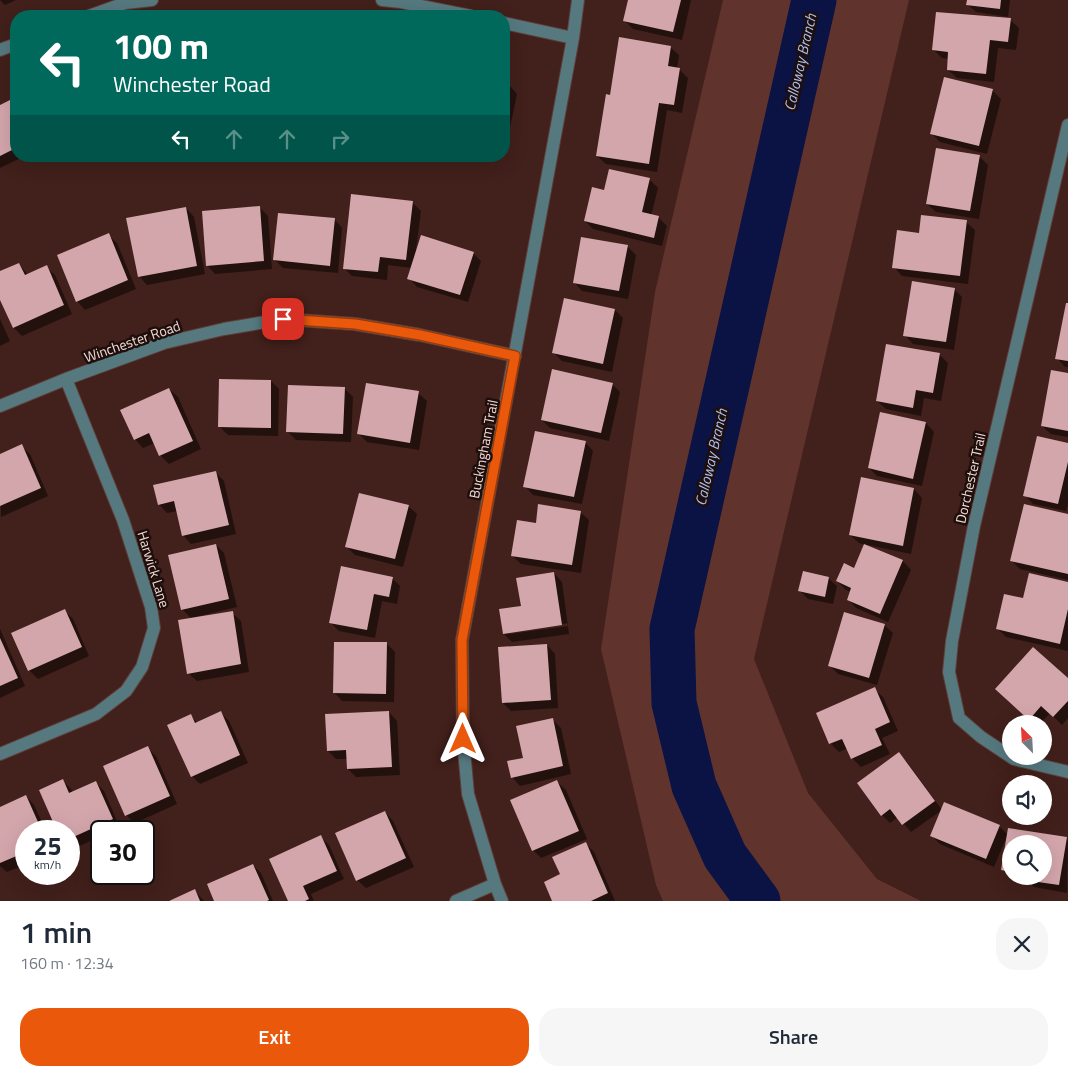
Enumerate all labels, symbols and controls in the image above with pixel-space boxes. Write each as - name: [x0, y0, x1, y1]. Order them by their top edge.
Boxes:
- water label: Calloway Branch: [778, 11, 822, 113]
- text: 100 m: [113, 19, 209, 73]
- icon: left: [30, 30, 95, 95]
- text: Winchester Road: [113, 67, 271, 101]
- icon: left: [167, 125, 195, 153]
- icon: ahead: [220, 125, 248, 153]
- icon: ahead: [273, 125, 301, 153]
- icon: right: [326, 125, 354, 153]
- pin: [262, 298, 304, 340]
- icon: arrive: [269, 305, 297, 333]
- street label: Winchester Road: [81, 315, 183, 367]
- street label: Buckingham Trail: [463, 398, 503, 500]
- water label: Calloway Branch: [689, 406, 733, 508]
- street label: Dorchester Trail: [949, 431, 991, 525]
- street label: Harwick Lane: [132, 528, 176, 610]
- position arrow: [436, 712, 488, 764]
- north arrow: [1002, 715, 1052, 765]
- map controls: [1002, 715, 1052, 885]
- button: sound: [1002, 775, 1052, 825]
- speed limit sign: 30: [90, 820, 155, 885]
- text: 25: [33, 827, 62, 865]
- button: search: [1002, 835, 1052, 885]
- text: km/h: [34, 855, 61, 874]
- text: 1 min: [20, 909, 92, 955]
- button: close: [996, 918, 1048, 970]
- text: 160 m · 12:34: [20, 951, 114, 975]
- button: Exit: [20, 1008, 529, 1066]
- button: Share: [539, 1008, 1048, 1066]

